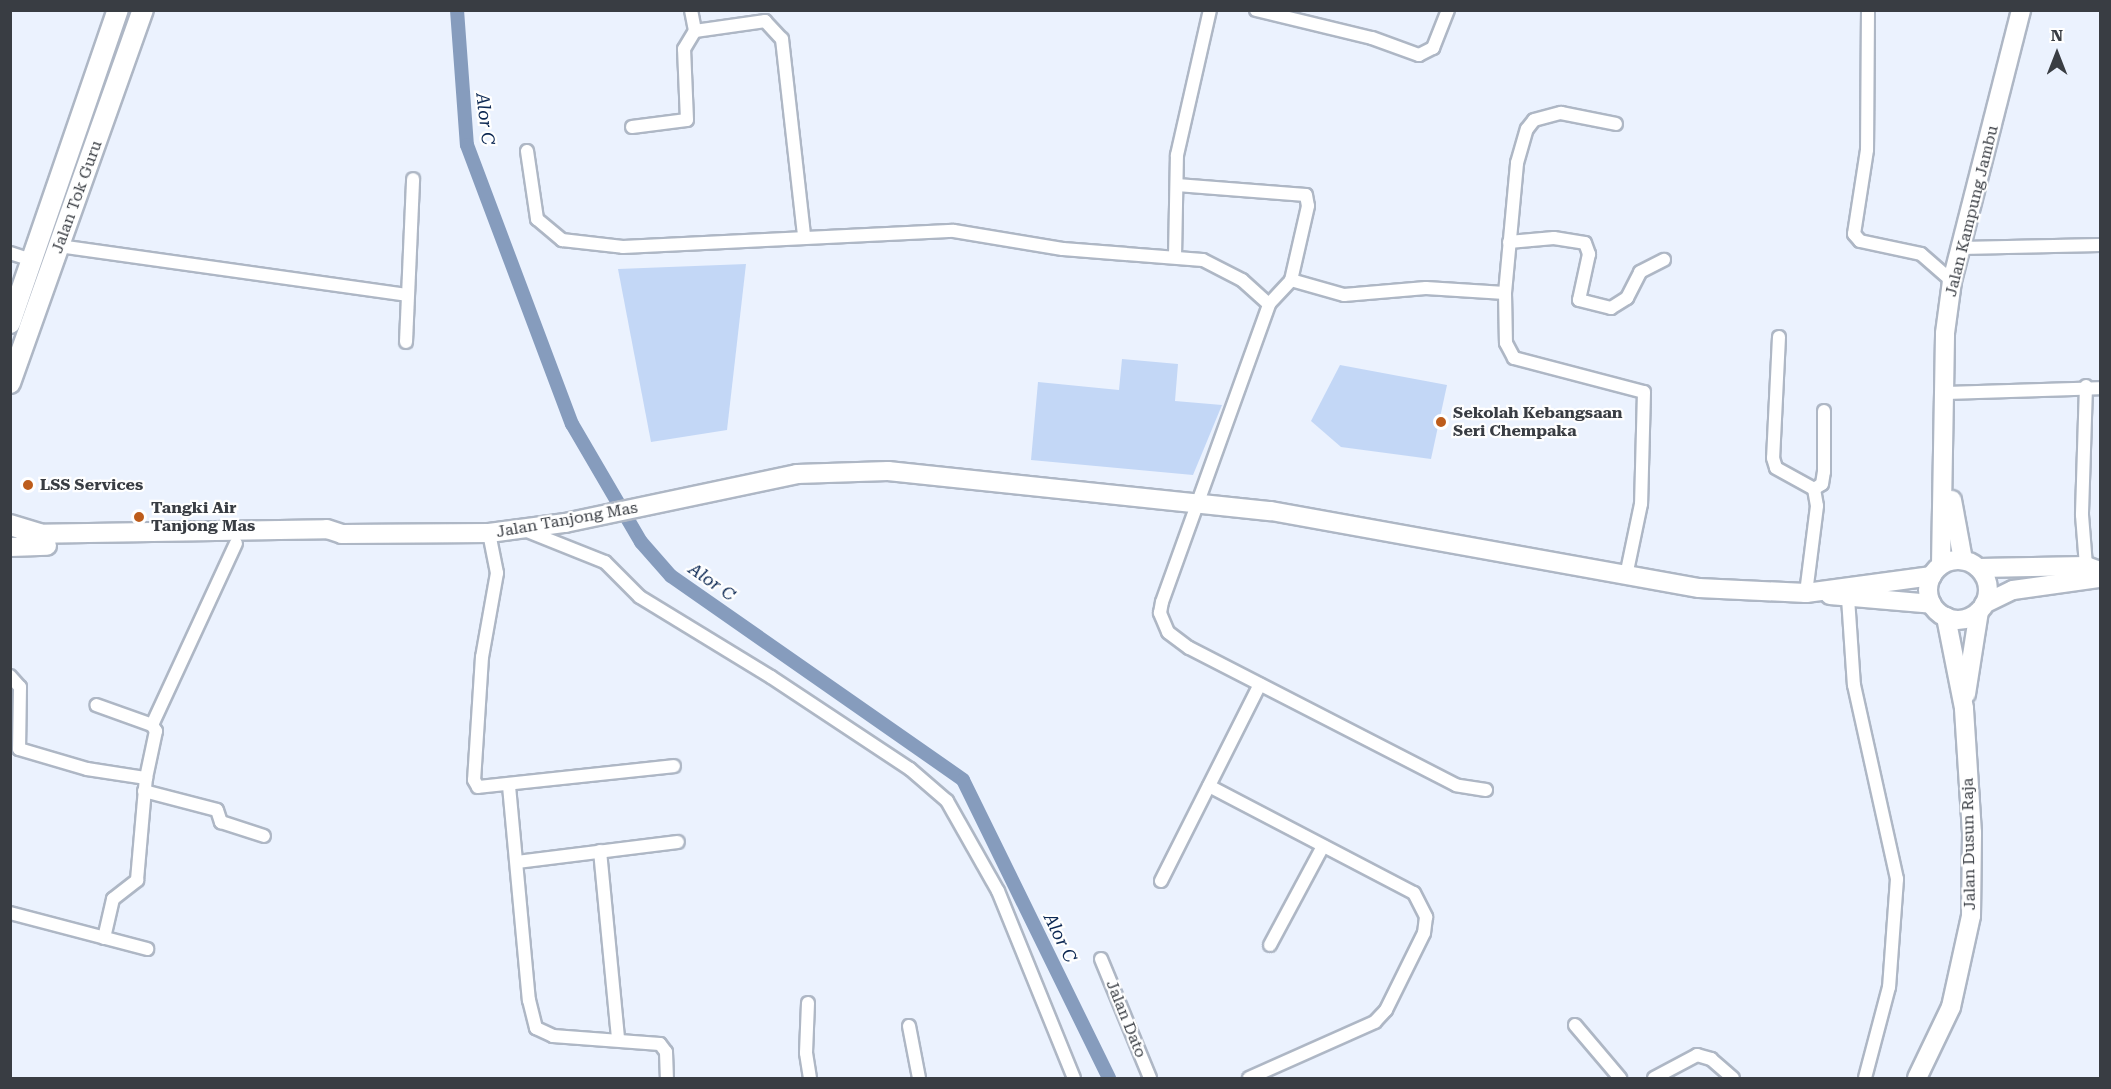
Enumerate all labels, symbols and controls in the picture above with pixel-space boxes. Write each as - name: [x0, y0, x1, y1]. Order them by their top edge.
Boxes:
- north arrow: [2027, 24, 2087, 84]
- text: N: [2051, 26, 2063, 45]
- water label: Alor C: [471, 92, 499, 146]
- street label: Jalan Kampung Jambu: [1941, 123, 2003, 299]
- street label: Jalan Tok Guru: [48, 138, 106, 256]
- place label: Sekolah Kebangsaan Seri Chempaka: [1453, 403, 1623, 441]
- marker: Sekolah Kebangsaan Seri Chempaka: [1434, 415, 1448, 429]
- place label: LSS Services: [40, 475, 143, 495]
- marker: LSS Services: [21, 478, 35, 492]
- place label: Tangki Air Tanjong Mas: [151, 498, 255, 536]
- street label: Jalan Tanjong Mas: [495, 498, 639, 542]
- marker: Tangki Air Tanjong Mas: [132, 510, 146, 524]
- water label: Alor C: [684, 558, 740, 606]
- street label: Jalan Dusun Raja: [1958, 778, 1980, 910]
- water label: Alor C: [1039, 910, 1081, 966]
- street label: Jalan Dato: [1102, 977, 1150, 1061]

